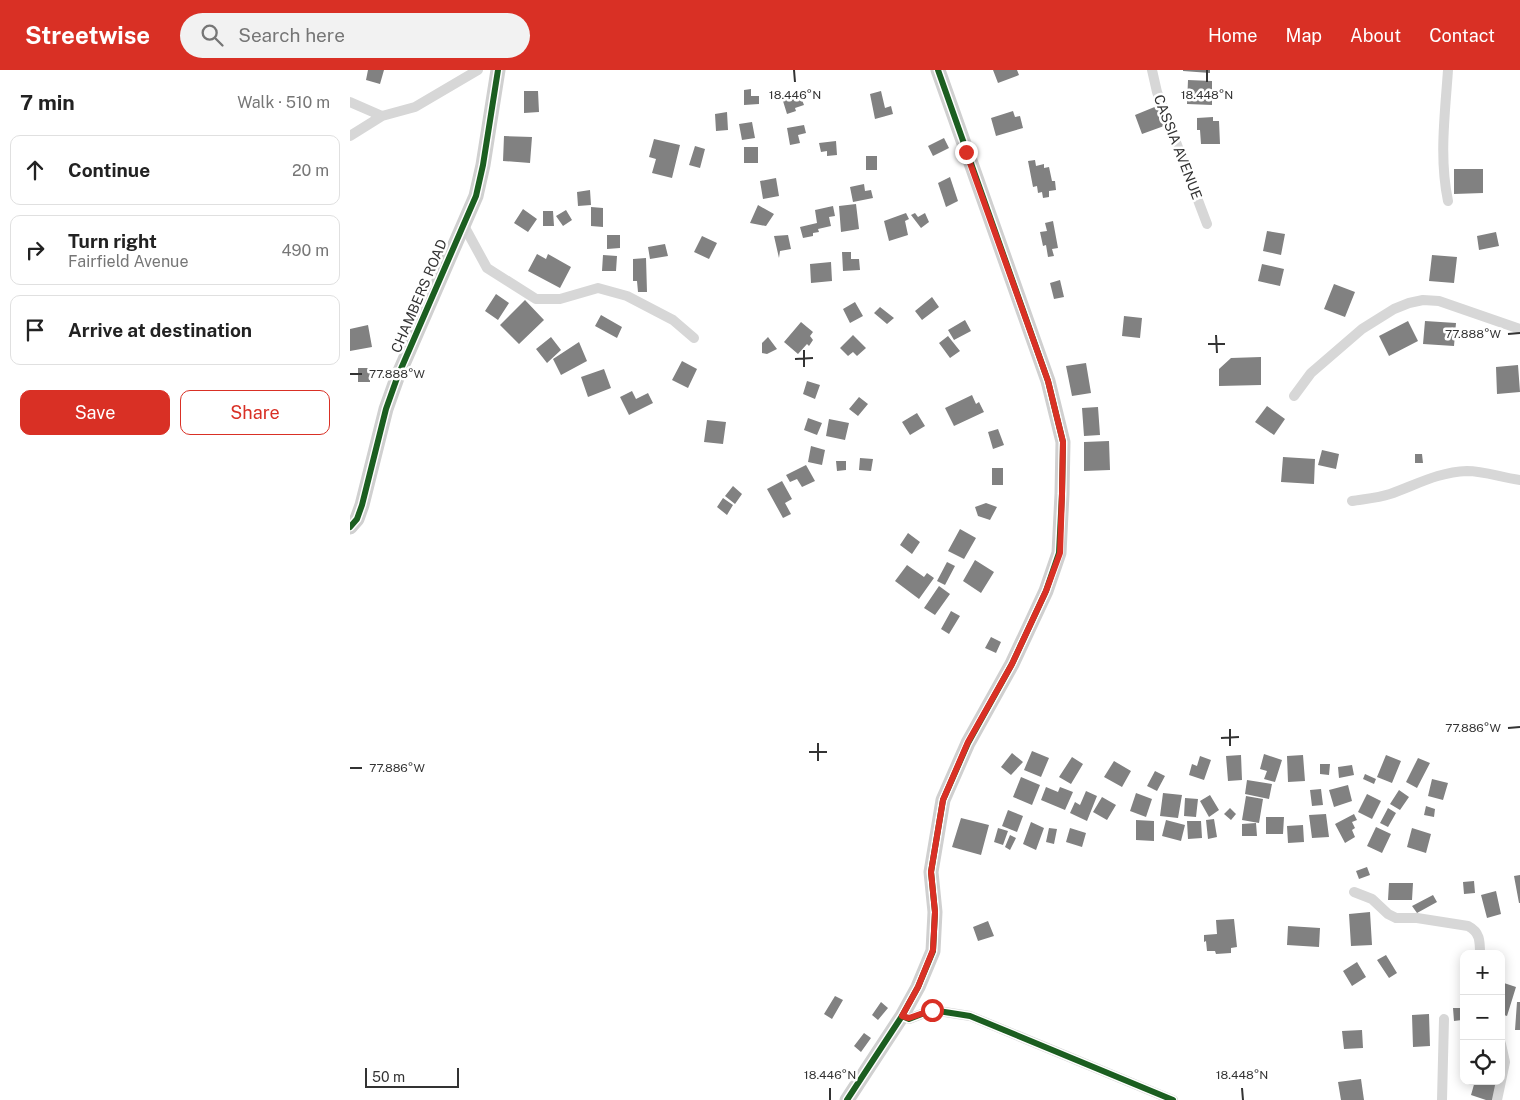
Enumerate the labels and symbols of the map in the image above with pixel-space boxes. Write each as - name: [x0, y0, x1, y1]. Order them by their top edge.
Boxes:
- text: 18.446°N: [769, 88, 821, 102]
- text: 18.448°N: [1181, 88, 1233, 102]
- street label: CASSIA AVENUE: [1151, 92, 1205, 202]
- route end: [955, 141, 978, 164]
- street label: CHAMBERS ROAD: [388, 237, 450, 355]
- text: 77.888°W: [1445, 327, 1502, 341]
- text: 77.888°W: [369, 367, 426, 381]
- text: 77.886°W: [1445, 721, 1501, 735]
- text: 77.886°W: [369, 761, 425, 775]
- route start: [921, 999, 944, 1022]
- scale bar: [365, 1065, 459, 1088]
- text: 18.446°N: [804, 1068, 856, 1082]
- text: 18.448°N: [1216, 1068, 1268, 1082]

